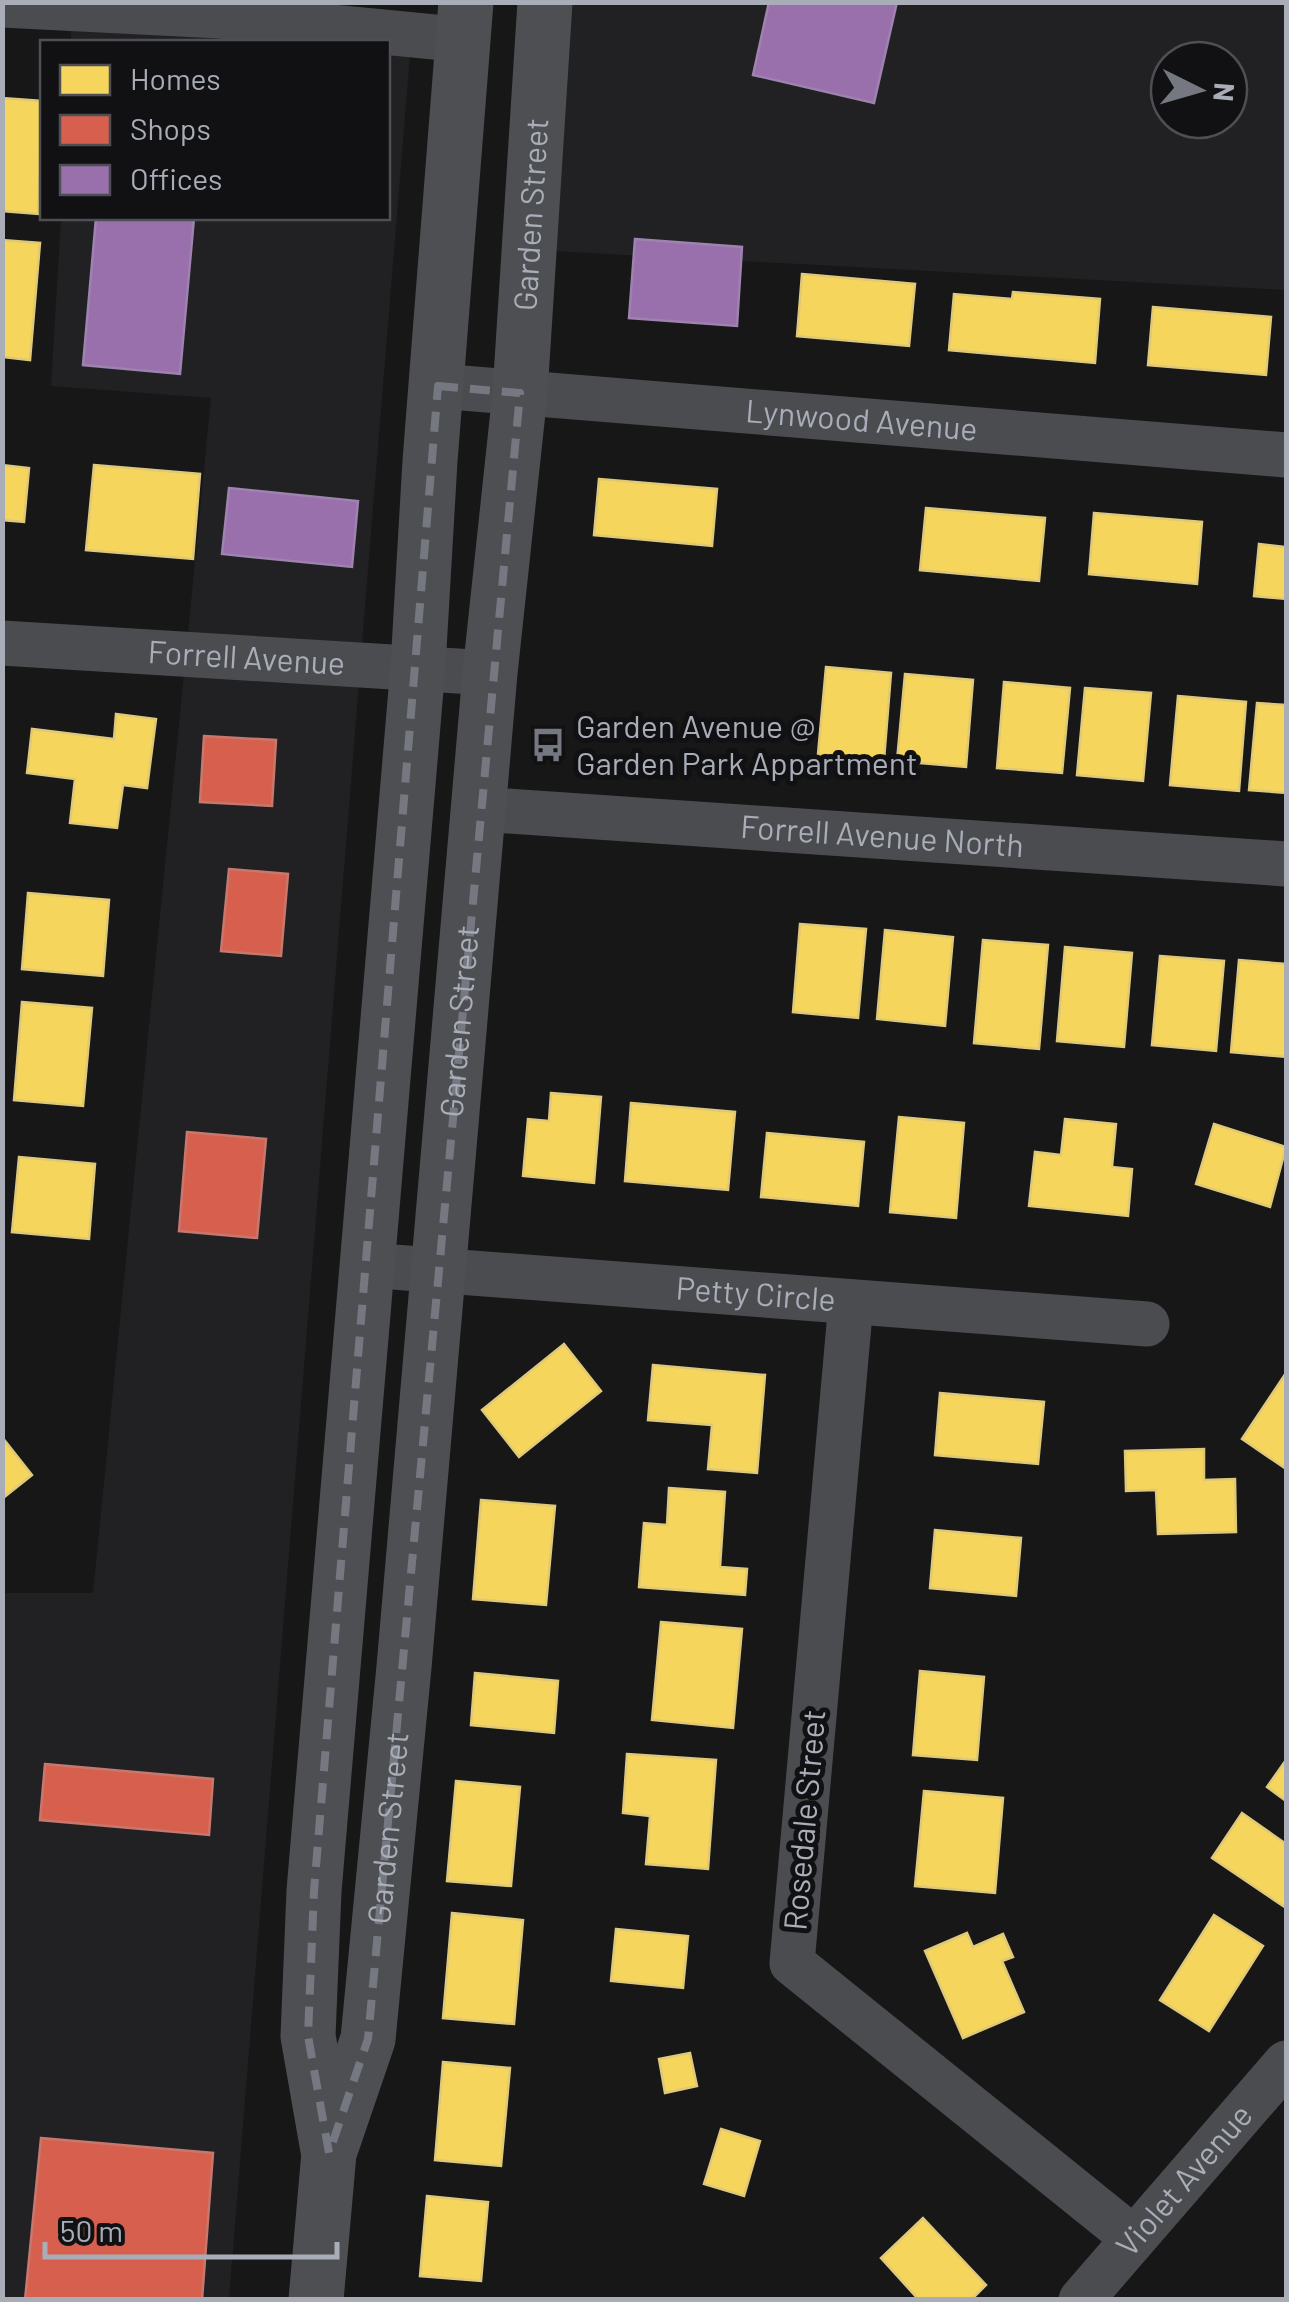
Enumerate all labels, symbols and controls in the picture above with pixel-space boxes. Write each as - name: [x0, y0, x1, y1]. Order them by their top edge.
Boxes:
- legend: [40, 40, 390, 220]
- north arrow: [1149, 40, 1249, 140]
- text: Homes: [130, 60, 221, 96]
- text: N: [1207, 82, 1243, 103]
- text: Shops: [130, 110, 211, 146]
- street label: Garden Street: [504, 117, 555, 312]
- text: Offices: [130, 160, 223, 196]
- street label: Lynwood Avenue: [744, 390, 979, 447]
- street label: Forrell Avenue: [147, 631, 346, 681]
- place label: Garden Avenue @ Garden Park Appartment: [576, 706, 918, 781]
- bus stop icon: Garden Avenue @ Garden Park Appartment: [529, 726, 567, 764]
- street label: Forrell Avenue North: [739, 806, 1025, 863]
- street label: Garden Street: [431, 923, 485, 1119]
- street label: Petty Circle: [675, 1267, 837, 1317]
- street label: Rosedale Street: [774, 1708, 832, 1932]
- street label: Garden Street: [358, 1730, 415, 1926]
- street label: Violet Avenue: [1107, 2095, 1259, 2263]
- scale bar: [45, 2197, 338, 2259]
- text: 50 m: [60, 2212, 123, 2248]

